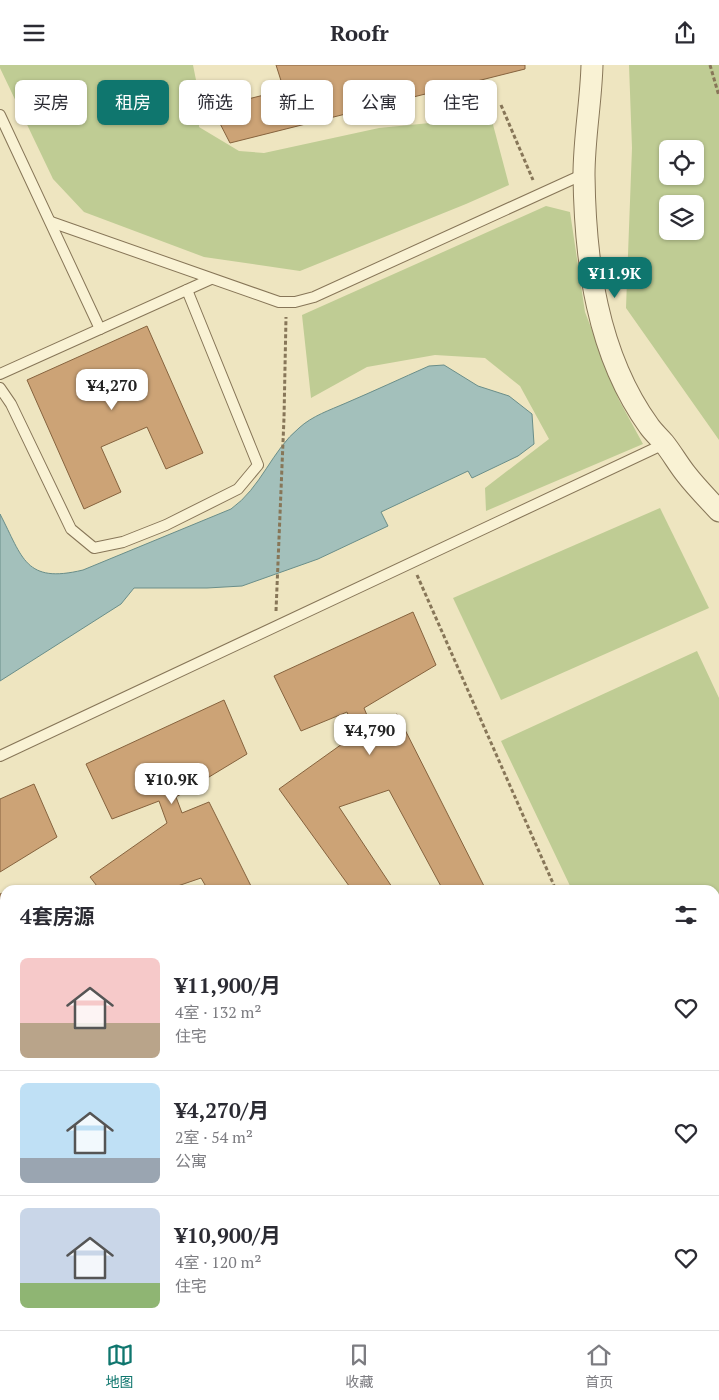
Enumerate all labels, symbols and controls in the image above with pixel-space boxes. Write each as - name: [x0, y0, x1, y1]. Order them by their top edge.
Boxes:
- text: Roofr: [330, 18, 389, 47]
- icon: menu: [20, 19, 48, 47]
- icon: share: [671, 19, 699, 47]
- chip: 买房: [15, 80, 87, 125]
- chip: 租房: [97, 80, 169, 125]
- chip: 筛选: [179, 80, 251, 125]
- chip: 新上: [261, 80, 333, 125]
- chip: 公寓: [343, 80, 415, 125]
- chip: 住宅: [425, 80, 497, 125]
- map controls: [659, 140, 704, 240]
- button: locate: [659, 140, 704, 185]
- button: layers: [659, 195, 704, 240]
- pin: ¥11.9K: [574, 257, 656, 299]
- text: ¥11.9K: [589, 262, 641, 284]
- pin: ¥4,270: [71, 369, 153, 411]
- text: ¥4,270: [87, 374, 137, 396]
- pin: ¥4,790: [329, 713, 411, 756]
- text: ¥4,790: [345, 719, 395, 741]
- pin: ¥10.9K: [131, 763, 213, 805]
- text: ¥10.9K: [146, 768, 198, 790]
- icon: filters: [672, 901, 700, 929]
- text: 4套房源: [20, 902, 95, 930]
- text: ¥11,900/月: [175, 971, 281, 999]
- icon: home: [60, 978, 120, 1038]
- icon: heart: [672, 994, 700, 1022]
- text: 4室 · 132 m²: [175, 1001, 261, 1023]
- text: 住宅: [175, 1025, 207, 1047]
- text: ¥4,270/月: [175, 1096, 269, 1124]
- icon: home: [60, 1103, 120, 1163]
- icon: heart: [672, 1119, 700, 1147]
- text: 2室 · 54 m²: [175, 1126, 253, 1148]
- text: 公寓: [175, 1150, 207, 1172]
- text: ¥10,900/月: [175, 1221, 281, 1249]
- icon: home: [60, 1228, 120, 1288]
- icon: heart: [672, 1244, 700, 1272]
- text: 4室 · 120 m²: [175, 1251, 261, 1273]
- text: 住宅: [175, 1275, 207, 1297]
- tab: 地图: [106, 1341, 134, 1391]
- tab: 收藏: [345, 1341, 373, 1391]
- tab: 首页: [585, 1341, 613, 1391]

